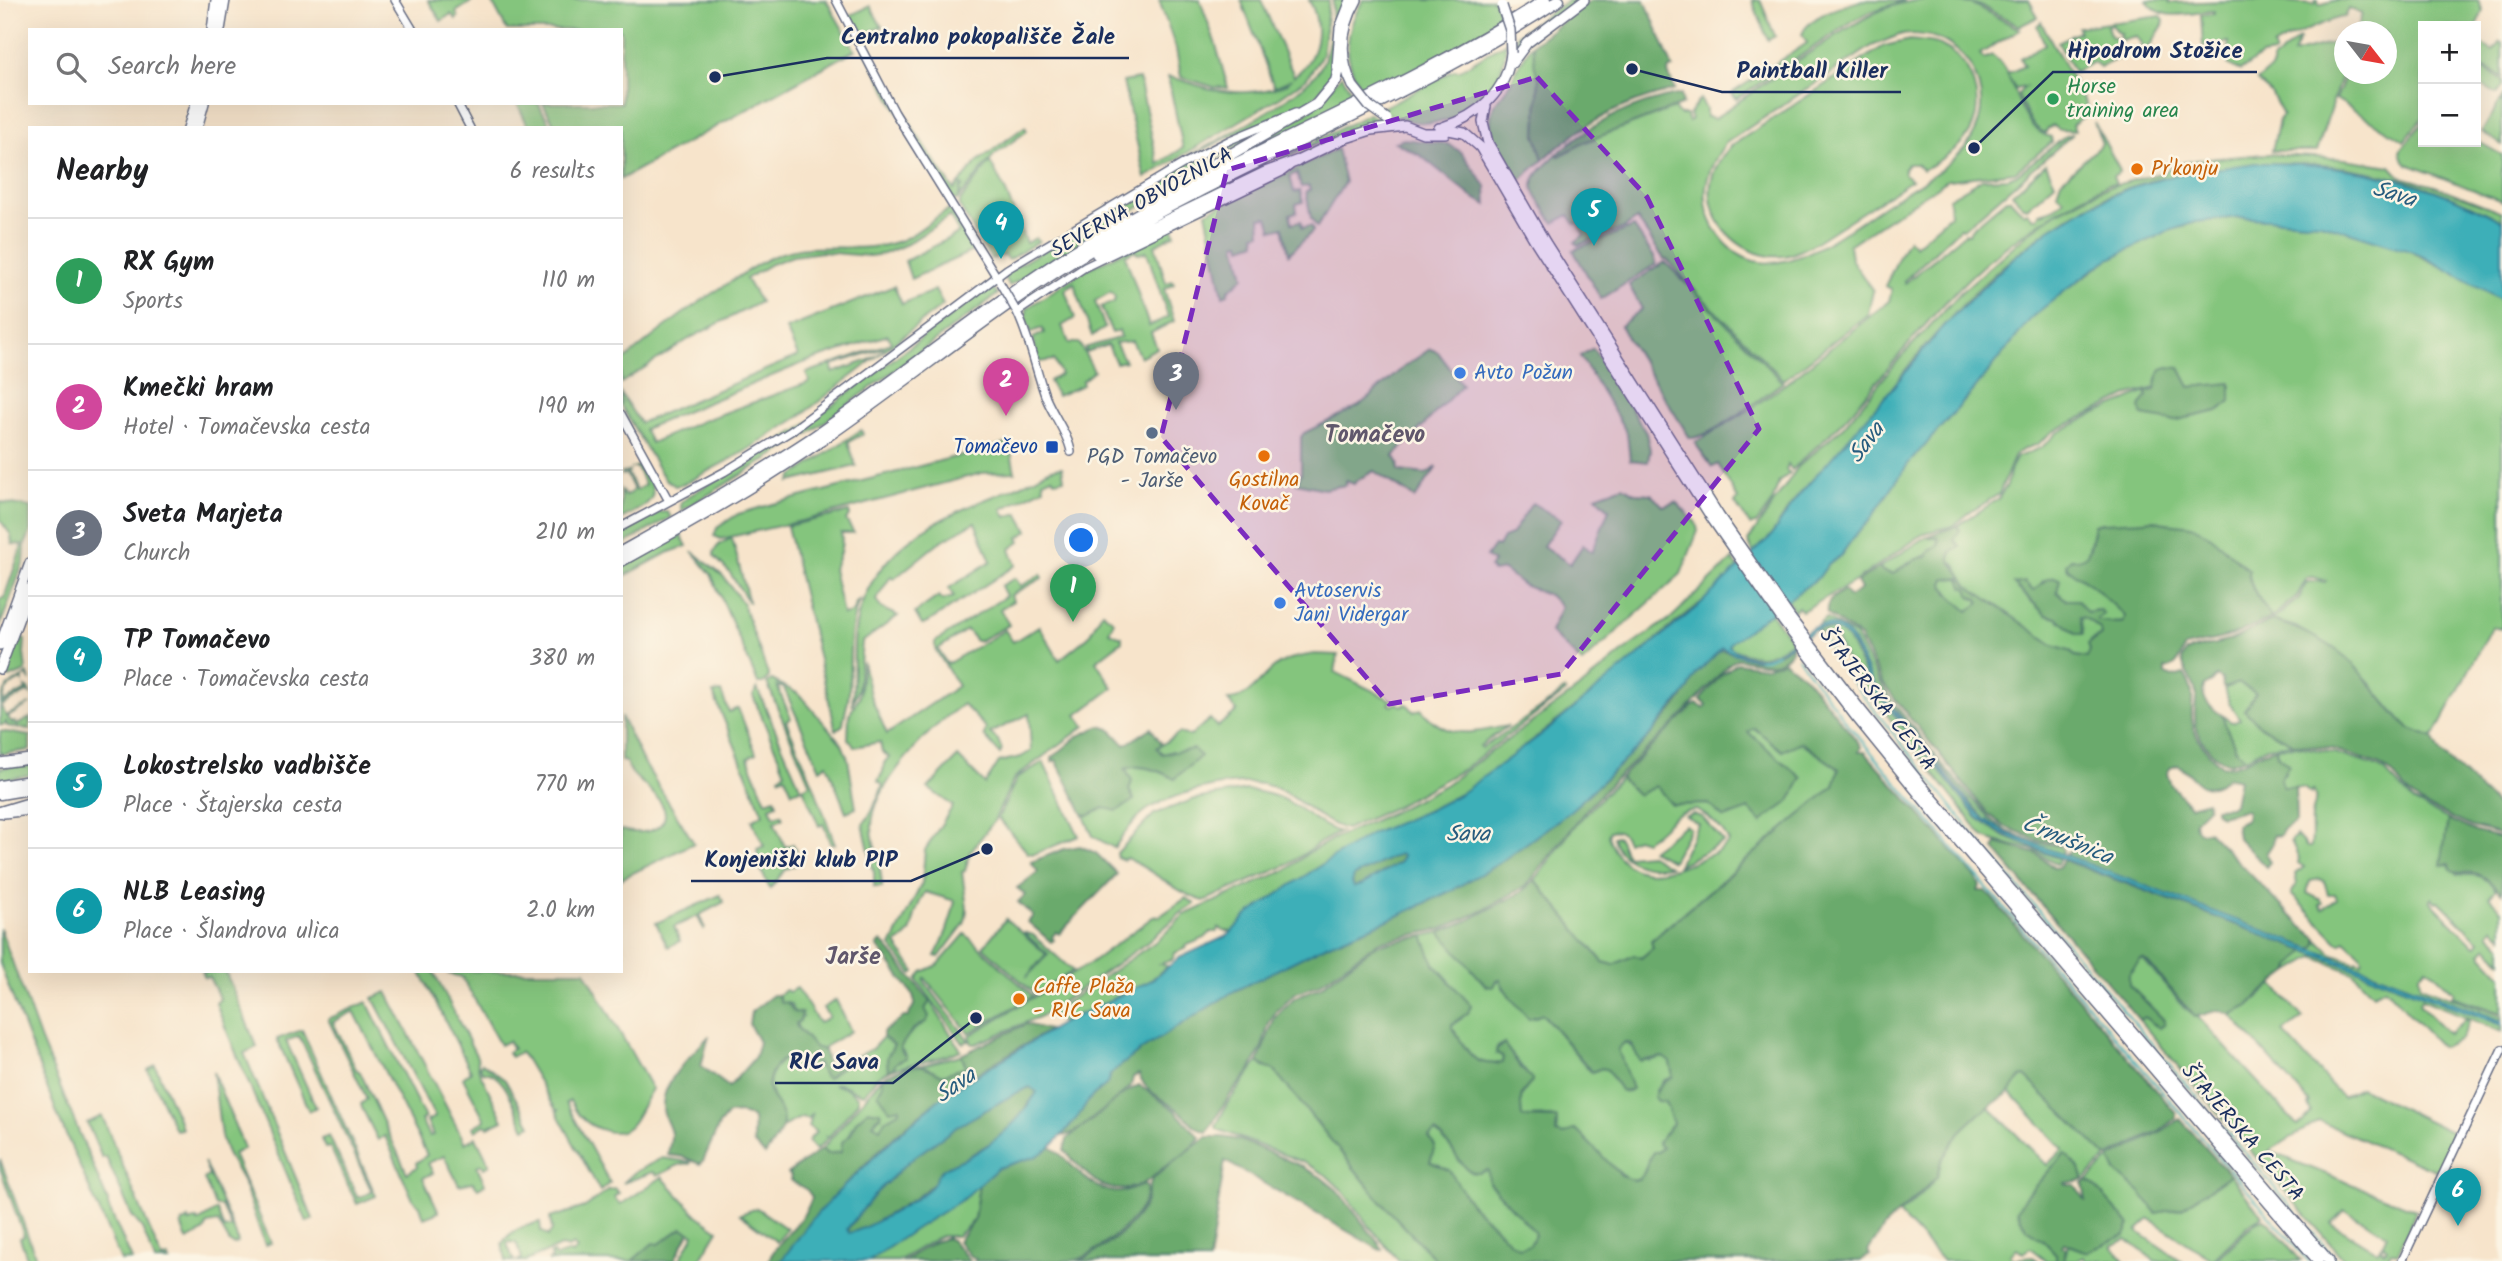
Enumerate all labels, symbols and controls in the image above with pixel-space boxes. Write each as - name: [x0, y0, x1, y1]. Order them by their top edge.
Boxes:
- callout: Centralno pokopališče Žale: [827, 14, 1129, 58]
- text: Centralno pokopališče Žale: [841, 20, 1115, 56]
- north arrow: [2334, 21, 2397, 84]
- map controls: [2418, 21, 2481, 147]
- button: +: [2418, 21, 2481, 84]
- search box: [28, 28, 623, 105]
- callout: Hipodrom Stožice: [2053, 28, 2257, 72]
- text: Hipodrom Stožice: [2067, 34, 2243, 70]
- text: Search here: [108, 46, 236, 88]
- icon: search: [52, 48, 90, 86]
- callout: Paintball Killer: [1722, 48, 1901, 92]
- text: Paintball Killer: [1737, 54, 1889, 90]
- place label: Horse training area: [2067, 71, 2179, 128]
- button: −: [2418, 84, 2481, 147]
- marker: Horse training area: [2045, 91, 2061, 107]
- street label: SEVERNA OBVOZNICA: [1045, 139, 1239, 267]
- text: Nearby: [56, 148, 148, 196]
- place label: Pr'konju: [2151, 153, 2218, 186]
- text: 6 results: [510, 154, 595, 190]
- marker: Pr'konju: [2129, 161, 2145, 177]
- water label: Sava: [2368, 171, 2422, 219]
- pin: 5: [1571, 188, 1617, 246]
- pin: 4: [978, 201, 1024, 259]
- text: RX Gym: [123, 242, 214, 284]
- text: 1: [76, 263, 82, 299]
- text: 110 m: [542, 263, 595, 299]
- text: Sports: [123, 284, 183, 320]
- pin: 3: [1153, 352, 1199, 410]
- place label: Avto Požun: [1474, 357, 1573, 390]
- pin: 2: [983, 358, 1029, 416]
- marker: Avto Požun: [1452, 365, 1468, 381]
- text: Kmečki hram: [123, 368, 274, 410]
- text: 2: [72, 389, 86, 425]
- text: 190 m: [538, 389, 595, 425]
- text: Hotel · Tomačevska cesta: [123, 410, 370, 446]
- water label: Sava: [1840, 413, 1896, 471]
- district label: Tomačevo: [1325, 416, 1425, 455]
- marker: PGD Tomačevo - Jarše: [1144, 425, 1160, 441]
- place label: Tomačevo: [953, 431, 1038, 464]
- marker: Tomačevo: [1044, 439, 1060, 455]
- place label: PGD Tomačevo - Jarše: [1087, 441, 1217, 498]
- marker: Gostilna Kovač: [1256, 448, 1272, 464]
- place label: Gostilna Kovač: [1229, 464, 1299, 521]
- text: Sveta Marjeta: [123, 494, 283, 536]
- text: 3: [73, 515, 85, 551]
- text: 210 m: [535, 515, 595, 551]
- your location: [1064, 523, 1098, 557]
- text: Church: [123, 536, 190, 572]
- pin: 1: [1050, 564, 1096, 622]
- place label: Avtoservis Jani Vidergar: [1294, 575, 1409, 632]
- marker: Avtoservis Jani Vidergar: [1272, 595, 1288, 611]
- text: TP Tomačevo: [123, 620, 270, 662]
- street label: ŠTAJERSKA CESTA: [1810, 621, 1944, 779]
- text: 4: [73, 641, 85, 677]
- text: 380 m: [529, 641, 595, 677]
- text: Place · Tomačevska cesta: [123, 662, 369, 698]
- text: Lokostrelsko vadbišče: [123, 746, 371, 788]
- text: 5: [73, 767, 85, 803]
- text: 770 m: [535, 767, 595, 803]
- text: Place · Štajerska cesta: [123, 788, 343, 824]
- water label: Črnušnica: [2016, 806, 2120, 876]
- water label: Sava: [1446, 817, 1492, 853]
- callout: Konjeniški klub PIP: [691, 837, 911, 881]
- text: Konjeniški klub PIP: [705, 843, 899, 879]
- text: NLB Leasing: [123, 872, 266, 914]
- text: 6: [73, 893, 85, 929]
- text: 2.0 km: [526, 893, 595, 929]
- text: Place · Šlandrova ulica: [123, 914, 340, 950]
- district label: Jarše: [825, 938, 881, 977]
- place label: Caffe Plaža - RIC Sava: [1033, 971, 1134, 1028]
- marker: Caffe Plaža - RIC Sava: [1011, 991, 1027, 1007]
- callout: RIC Sava: [775, 1039, 893, 1083]
- text: RIC Sava: [789, 1045, 879, 1081]
- street label: ŠTAJERSKA CESTA: [2172, 1056, 2312, 1210]
- water label: Sava: [928, 1058, 986, 1113]
- pin: 6: [2435, 1168, 2481, 1226]

